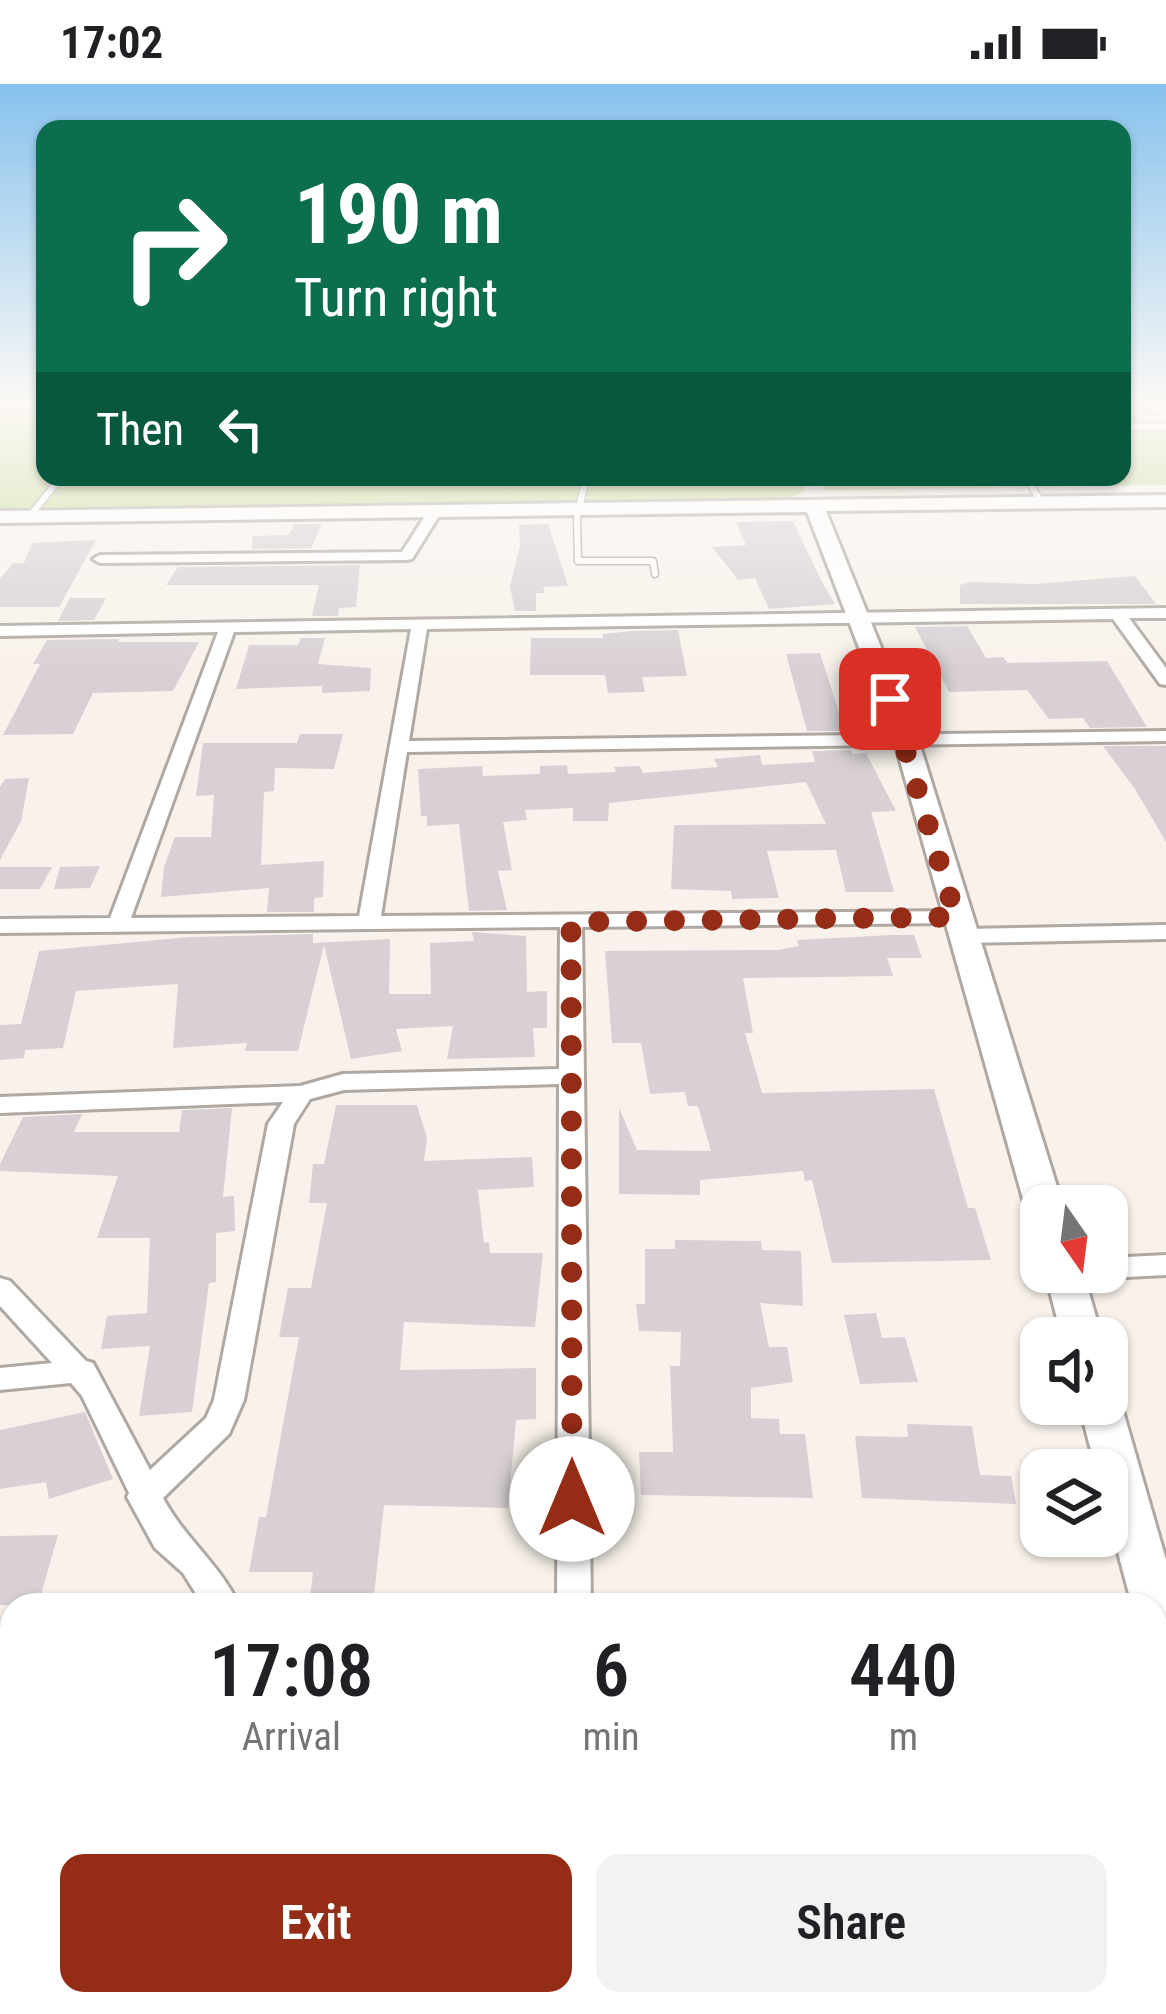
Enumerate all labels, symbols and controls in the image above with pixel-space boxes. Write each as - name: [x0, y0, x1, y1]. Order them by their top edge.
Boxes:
- text: 17:02: [60, 16, 163, 69]
- text: 190 m: [294, 165, 503, 264]
- icon: right: [96, 168, 252, 324]
- text: Turn right: [294, 266, 498, 329]
- icon: left: [208, 396, 274, 462]
- text: Then: [96, 403, 184, 456]
- pin: [839, 648, 941, 750]
- icon: arrive: [857, 666, 923, 732]
- north arrow: [1020, 1185, 1128, 1293]
- map controls: [1020, 1185, 1128, 1557]
- button: sound: [1020, 1317, 1128, 1425]
- position arrow: [509, 1436, 635, 1562]
- button: layers: [1020, 1449, 1128, 1557]
- text: 17:08: [209, 1629, 373, 1714]
- text: 6: [593, 1629, 629, 1714]
- text: 440: [849, 1629, 958, 1714]
- text: Arrival: [242, 1714, 341, 1760]
- text: min: [583, 1714, 640, 1760]
- text: m: [889, 1714, 918, 1760]
- button: Exit: [60, 1854, 572, 1992]
- button: Share: [596, 1854, 1107, 1992]

